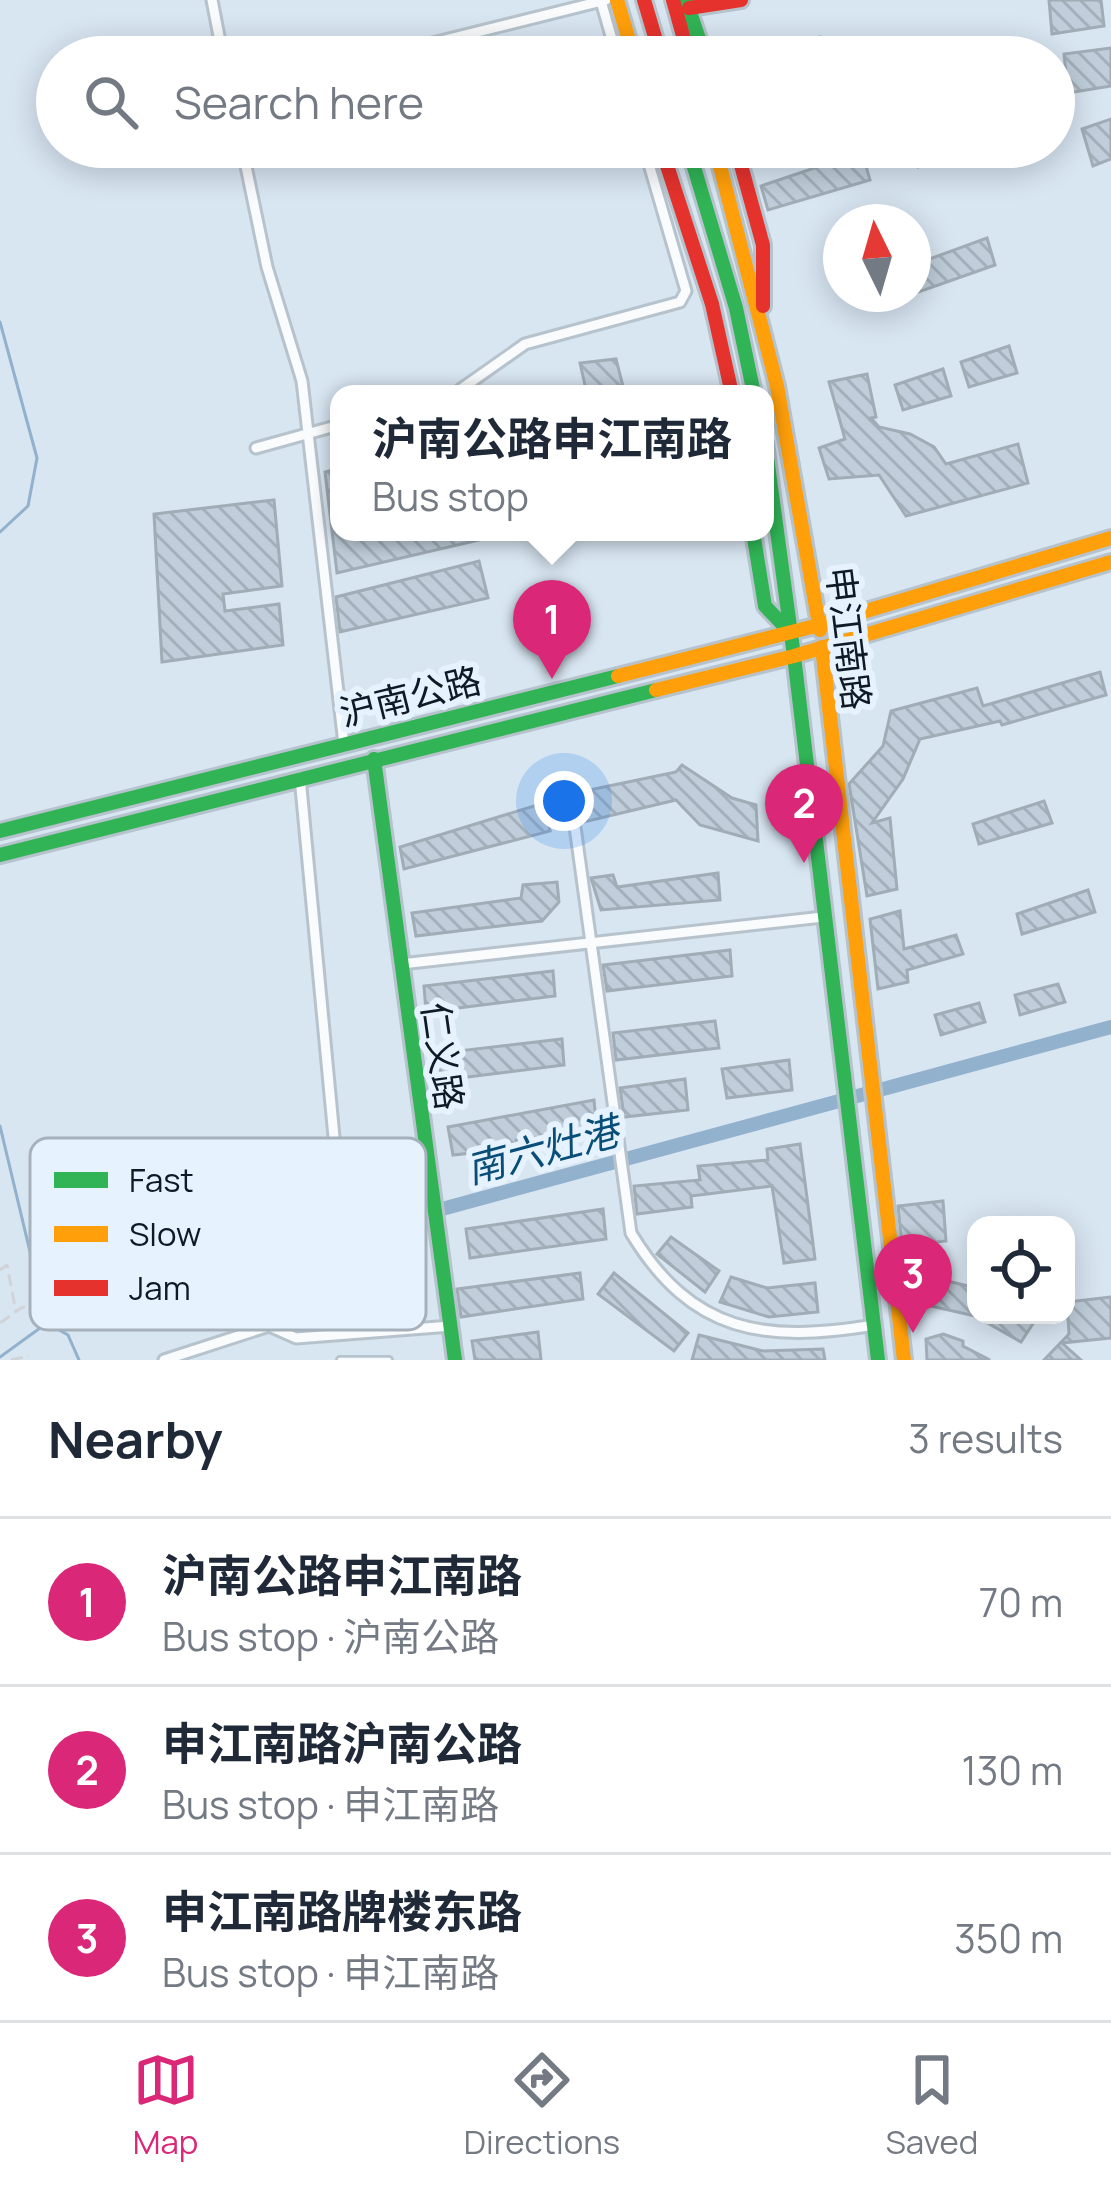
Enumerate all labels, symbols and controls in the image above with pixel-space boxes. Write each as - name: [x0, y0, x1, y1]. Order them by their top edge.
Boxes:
- search box: [36, 36, 1075, 168]
- icon: search: [78, 69, 144, 135]
- text: Search here: [174, 71, 424, 133]
- north arrow: [823, 204, 931, 312]
- popup: [330, 385, 774, 541]
- text: 沪南公路申江南路: [372, 407, 732, 469]
- text: Bus stop: [372, 469, 529, 523]
- street label: 申江南路: [816, 564, 882, 712]
- pin: 1: [513, 580, 591, 679]
- street label: 沪南公路: [334, 655, 486, 737]
- pin: 2: [765, 764, 843, 863]
- your location: [534, 771, 594, 831]
- street label: 仁义路: [411, 999, 475, 1113]
- water label: 南六灶港: [460, 1101, 629, 1195]
- legend: [30, 1138, 426, 1330]
- text: Fast: [129, 1157, 194, 1202]
- text: Slow: [129, 1211, 201, 1256]
- map controls: [967, 1216, 1075, 1324]
- button: locate: [967, 1216, 1075, 1324]
- pin: 3: [874, 1234, 952, 1333]
- text: Jam: [129, 1265, 191, 1310]
- text: Nearby: [48, 1404, 223, 1473]
- text: 3 results: [908, 1411, 1063, 1465]
- text: 沪南公路申江南路: [162, 1544, 522, 1606]
- text: 1: [78, 1575, 96, 1629]
- text: 70 m: [979, 1575, 1063, 1629]
- text: Bus stop · 沪南公路: [162, 1609, 499, 1663]
- text: 申江南路沪南公路: [162, 1712, 522, 1774]
- text: 2: [75, 1743, 99, 1797]
- text: 130 m: [962, 1743, 1063, 1797]
- text: Bus stop · 申江南路: [162, 1777, 499, 1831]
- text: 申江南路牌楼东路: [162, 1880, 522, 1942]
- text: 3: [76, 1911, 98, 1965]
- text: 350 m: [954, 1911, 1063, 1965]
- text: Bus stop · 申江南路: [162, 1945, 499, 1999]
- tab: Map: [133, 2047, 199, 2164]
- tab: Directions: [464, 2047, 620, 2164]
- tab: Saved: [885, 2047, 978, 2164]

